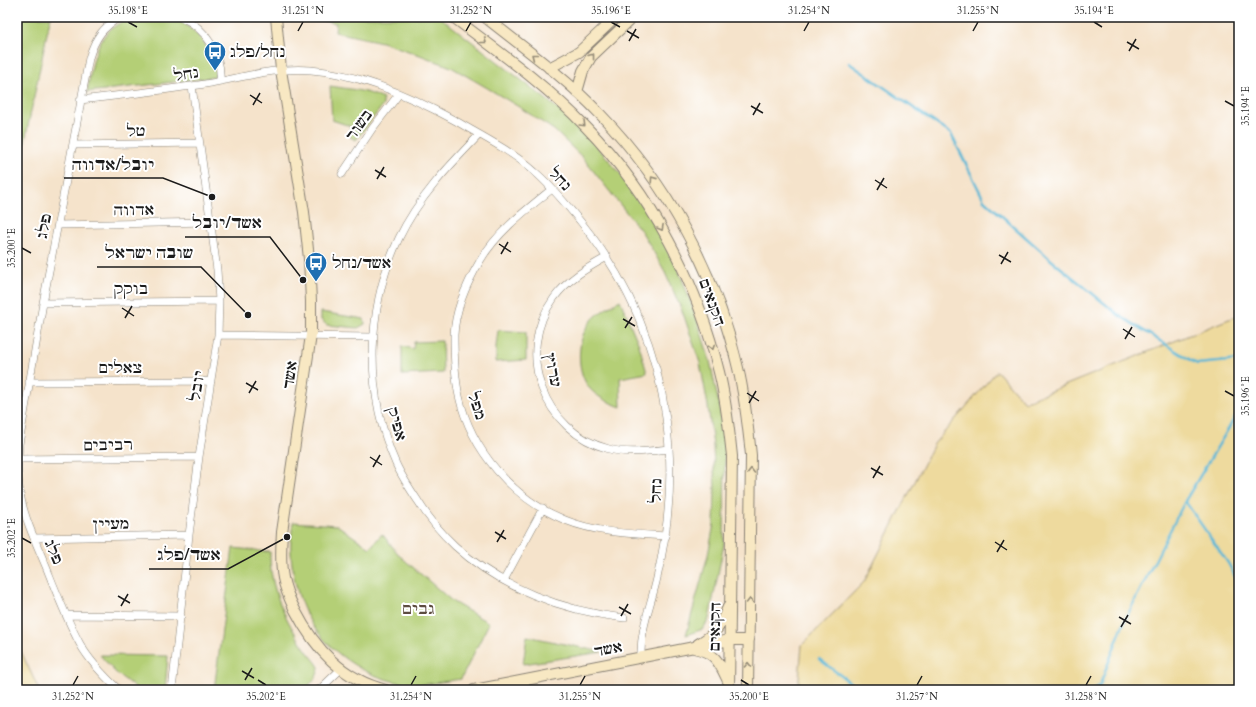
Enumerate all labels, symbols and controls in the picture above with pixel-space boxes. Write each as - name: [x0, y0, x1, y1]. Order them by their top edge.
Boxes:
- text: 35.198°E: [108, 4, 148, 18]
- text: 31.251°N: [282, 4, 324, 18]
- text: 31.252°N: [450, 4, 492, 18]
- text: 35.196°E: [591, 4, 631, 18]
- text: 31.254°N: [788, 4, 830, 18]
- text: 31.255°N: [957, 4, 999, 18]
- text: 35.194°E: [1074, 4, 1114, 18]
- one-way arrow: [479, 36, 486, 43]
- bus stop icon: נחל/פלג: [202, 39, 228, 72]
- place label: נחל/פלג: [230, 42, 285, 62]
- one-way arrow: [532, 54, 539, 61]
- one-way arrow: [587, 54, 594, 61]
- street label: נחל: [172, 62, 200, 86]
- text: 35.194°E: [1239, 86, 1253, 126]
- street label: בשור: [341, 105, 377, 145]
- one-way arrow: [579, 119, 586, 127]
- street label: טל: [126, 121, 146, 141]
- callout: יובל/אדווה: [64, 150, 163, 178]
- text: יובל/אדווה: [72, 154, 154, 176]
- street label: נחל: [544, 163, 576, 195]
- one-way arrow: [650, 176, 658, 183]
- street label: אדווה: [114, 200, 154, 220]
- callout: אשד/יובל: [185, 209, 270, 237]
- street label: פלג: [32, 212, 56, 240]
- text: אשד/יובל: [192, 212, 262, 234]
- one-way arrow: [657, 224, 664, 231]
- text: 35.200°E: [5, 228, 19, 268]
- callout: שובה ישראל: [97, 239, 201, 267]
- text: שובה ישראל: [105, 242, 193, 264]
- bus stop icon: אשד/נחל: [303, 250, 329, 283]
- place label: אשד/נחל: [332, 253, 391, 273]
- street label: הקנאים: [694, 275, 730, 329]
- street label: בוקק: [114, 279, 148, 299]
- one-way arrow: [707, 343, 716, 350]
- street label: ערוץ: [540, 351, 566, 389]
- street label: צאלים: [98, 358, 142, 378]
- street label: אשד: [278, 359, 302, 391]
- street label: יובל: [185, 369, 209, 403]
- text: 35.196°E: [1239, 376, 1253, 416]
- street label: מפל: [463, 389, 491, 423]
- street label: אפיק: [383, 405, 411, 443]
- street label: רביבים: [83, 435, 133, 455]
- one-way arrow: [747, 468, 756, 474]
- street label: נחל: [646, 478, 666, 504]
- street label: מעיין: [92, 514, 130, 534]
- text: 35.202°E: [5, 518, 19, 558]
- street label: פלג: [40, 537, 68, 567]
- callout: אשד/פלג: [149, 541, 228, 569]
- text: אשד/פלג: [157, 544, 221, 566]
- district label: גבים: [401, 598, 435, 620]
- one-way arrow: [745, 598, 754, 604]
- street label: הקנאים: [705, 602, 725, 652]
- street label: אשד: [592, 636, 624, 662]
- one-way arrow: [744, 662, 752, 668]
- text: 31.252°N: [52, 690, 94, 704]
- text: 35.202°E: [246, 690, 286, 704]
- text: 31.254°N: [390, 690, 432, 704]
- text: 31.255°N: [559, 690, 601, 704]
- text: 35.200°E: [729, 690, 769, 704]
- text: 31.257°N: [896, 690, 938, 704]
- text: 31.258°N: [1065, 690, 1107, 704]

